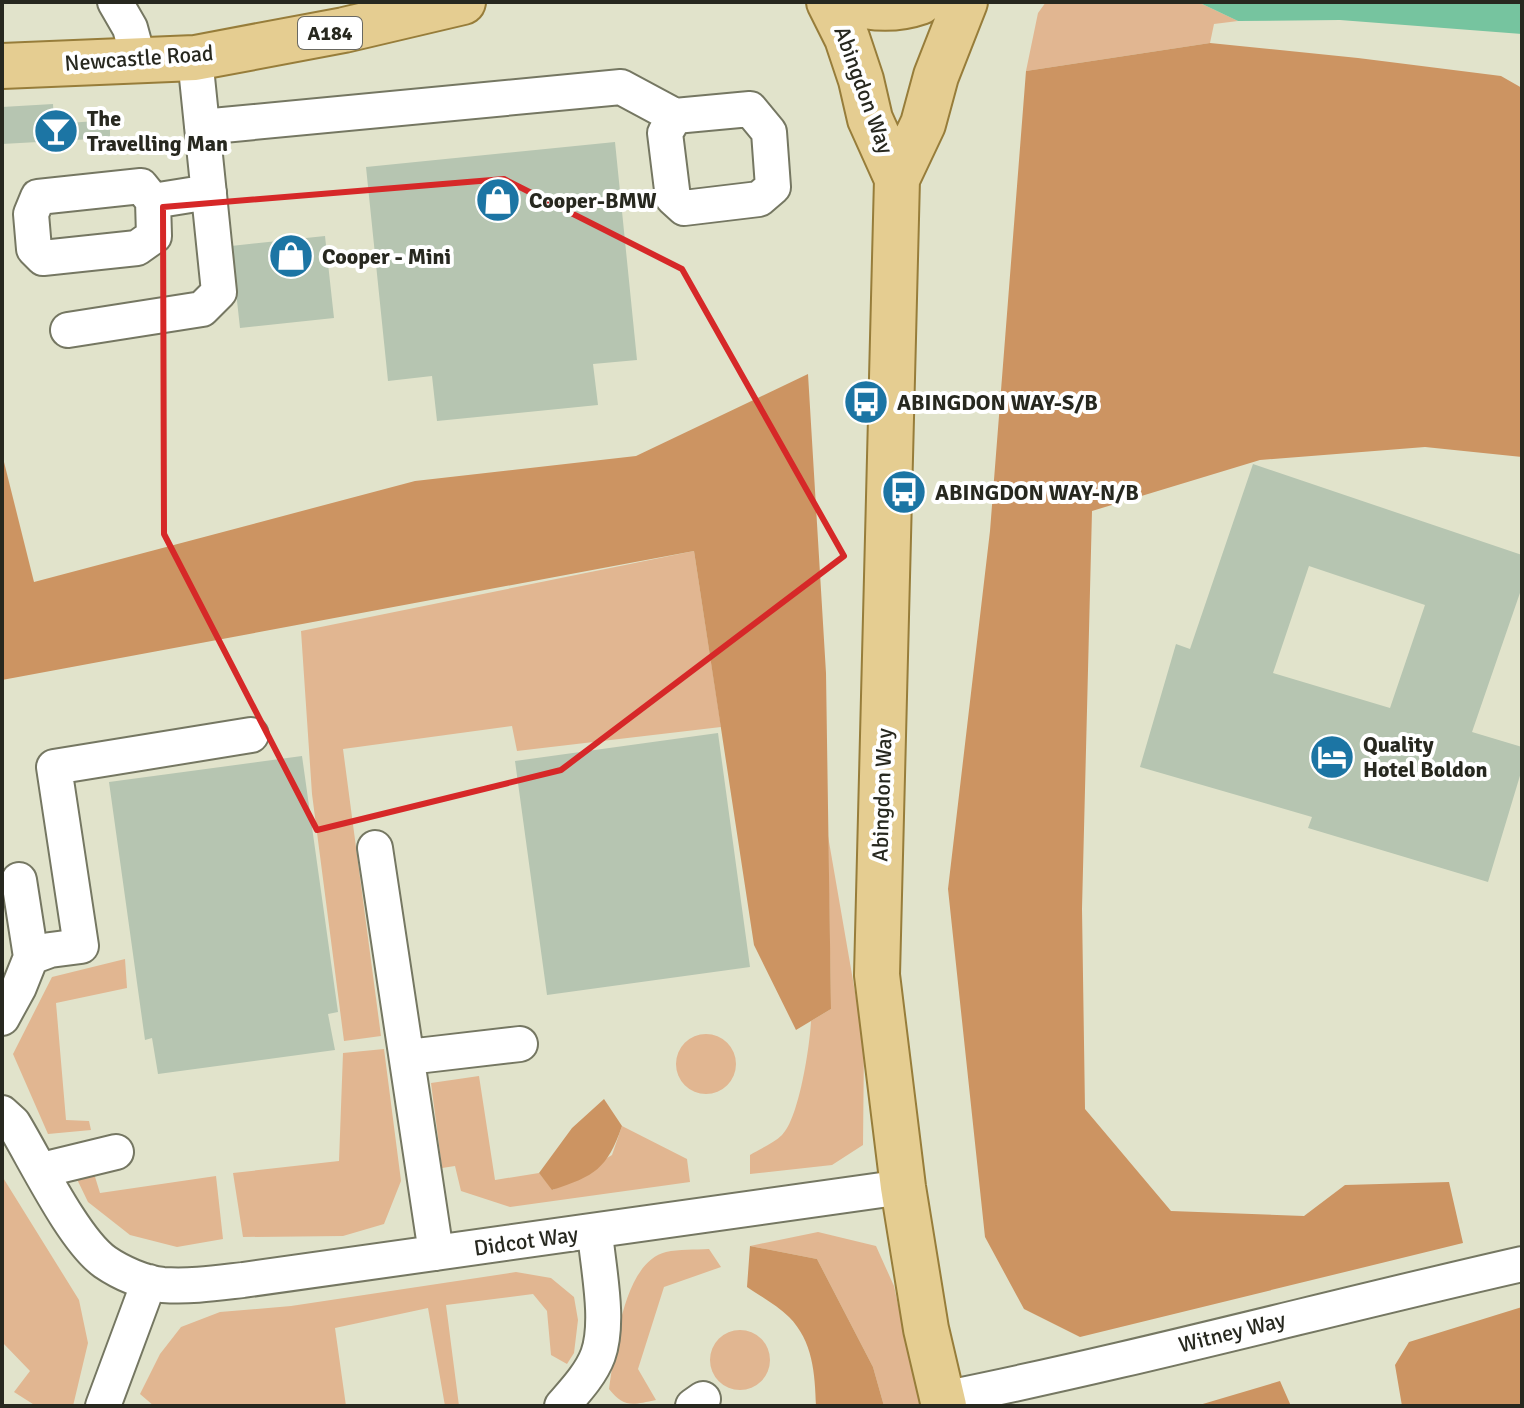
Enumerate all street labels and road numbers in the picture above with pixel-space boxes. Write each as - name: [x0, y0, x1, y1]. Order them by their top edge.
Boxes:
- road number: A184: [298, 17, 362, 49]
- street label: Abingdon Way: [828, 23, 900, 158]
- street label: Newcastle Road: [64, 39, 214, 77]
- street label: Abingdon Way: [866, 727, 898, 862]
- street label: Didcot Way: [472, 1220, 581, 1262]
- street label: Witney Way: [1176, 1306, 1289, 1358]

